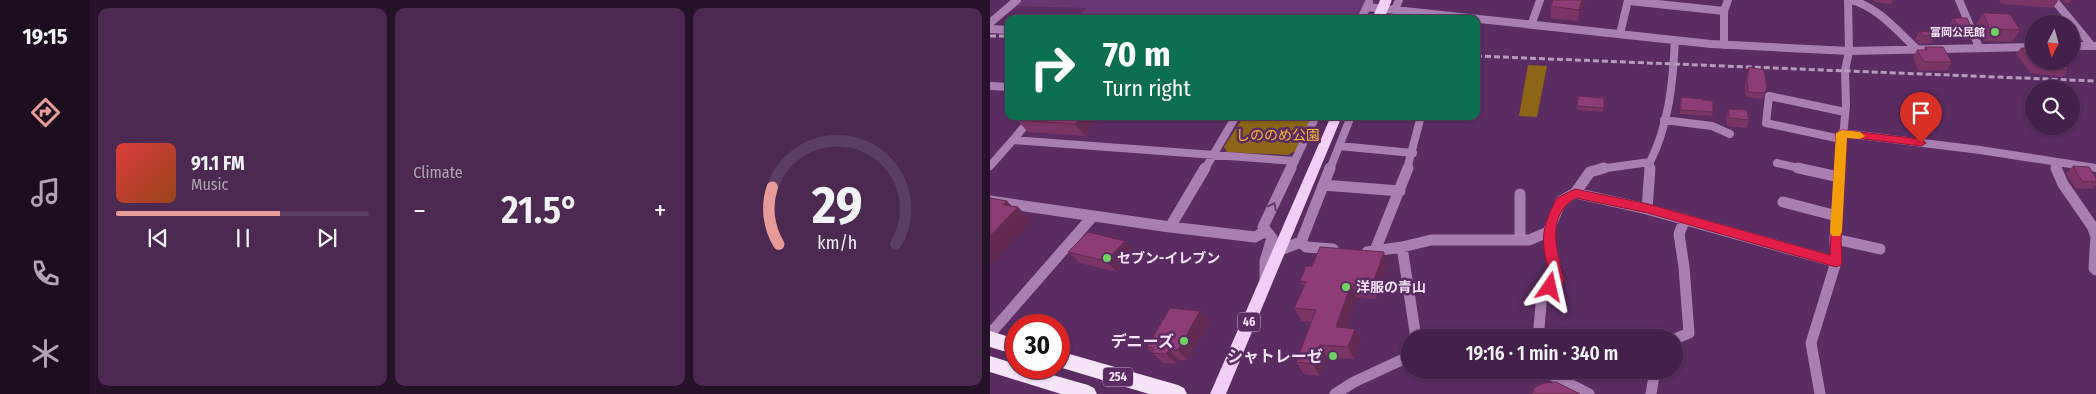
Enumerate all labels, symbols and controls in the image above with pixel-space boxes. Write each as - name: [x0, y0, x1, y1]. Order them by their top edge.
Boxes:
- north arrow: [2025, 15, 2080, 70]
- map controls: [2025, 15, 2080, 135]
- text: 19:15: [22, 23, 68, 50]
- place label: 富岡公民館: [1930, 26, 1985, 39]
- marker: 富岡公民館: [1989, 26, 2001, 38]
- text: 70 m: [1103, 33, 1171, 75]
- icon: right: [1020, 35, 1085, 100]
- text: Turn right: [1103, 75, 1191, 102]
- button: search: [2025, 80, 2080, 135]
- pin: [1900, 92, 1942, 143]
- icon: directions: [28, 95, 63, 130]
- icon: arrive: [1907, 99, 1935, 127]
- park label: しののめ公園: [1236, 127, 1320, 144]
- text: 91.1 FM: [191, 152, 245, 175]
- text: Climate: [413, 163, 463, 182]
- text: 29: [811, 174, 863, 237]
- icon: music: [28, 175, 63, 210]
- text: Music: [191, 175, 228, 194]
- text: 21.5°: [501, 187, 579, 233]
- text: −: [413, 194, 426, 227]
- text: +: [654, 194, 667, 227]
- one-way arrow: [1267, 202, 1278, 211]
- icon: previous: [144, 224, 172, 252]
- icon: pause: [229, 224, 257, 252]
- icon: next: [313, 224, 341, 252]
- text: km/h: [817, 232, 857, 254]
- place label: セブン-イレブン: [1117, 250, 1220, 267]
- marker: セブン-イレブン: [1101, 252, 1113, 264]
- icon: phone: [28, 256, 63, 291]
- position arrow: [1523, 260, 1575, 312]
- place label: 洋服の青山: [1356, 279, 1426, 296]
- marker: 洋服の青山: [1340, 281, 1352, 293]
- road number: 46: [1238, 313, 1260, 332]
- speed limit sign: 30: [1005, 314, 1070, 379]
- place label: デニーズ: [1111, 332, 1174, 351]
- marker: デニーズ: [1178, 335, 1190, 347]
- icon: climate: [28, 336, 63, 371]
- text: 19:16 · 1 min · 340 m: [1466, 342, 1618, 365]
- place label: シャトレーゼ: [1227, 347, 1323, 366]
- marker: シャトレーゼ: [1327, 350, 1339, 362]
- road number: 254: [1103, 368, 1133, 387]

